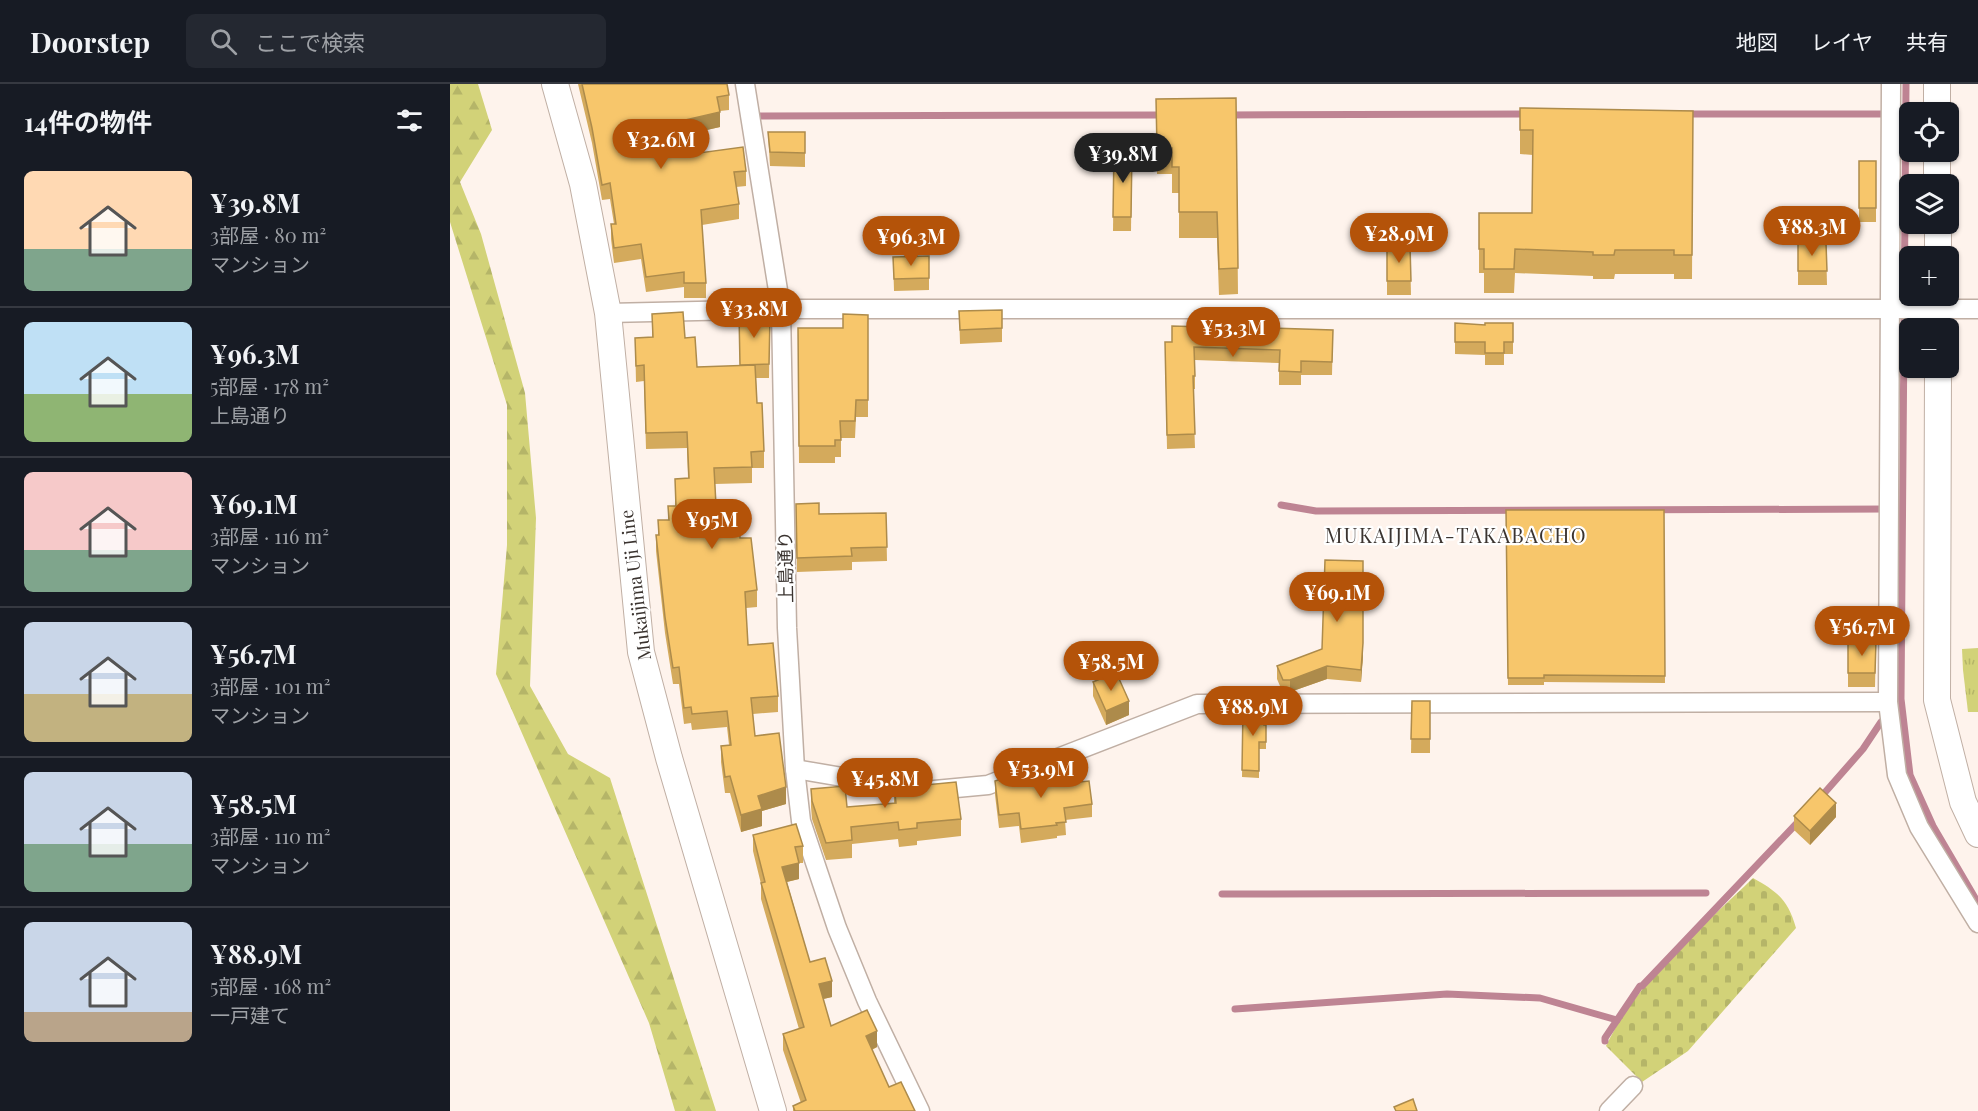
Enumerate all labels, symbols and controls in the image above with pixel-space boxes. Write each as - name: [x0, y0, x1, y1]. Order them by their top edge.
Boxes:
- search box: [186, 14, 606, 68]
- text: Doorstep: [30, 23, 150, 60]
- icon: search: [207, 25, 240, 58]
- text: ここで検索: [255, 27, 365, 57]
- text: 地図: [1736, 27, 1778, 55]
- text: レイヤ: [1811, 27, 1873, 55]
- text: 共有: [1906, 27, 1948, 55]
- map controls: [1899, 102, 1959, 378]
- button: locate: [1899, 102, 1959, 162]
- text: 14件の物件: [24, 104, 152, 139]
- icon: filters: [393, 104, 426, 137]
- pin: ¥32.6M: [612, 119, 710, 170]
- text: ¥32.6M: [627, 125, 695, 152]
- pin: ¥39.8M: [1074, 133, 1172, 184]
- text: ¥39.8M: [1088, 139, 1158, 166]
- button: layers: [1899, 174, 1959, 234]
- text: ¥39.8M: [210, 185, 300, 220]
- icon: home: [72, 195, 144, 267]
- pin: ¥88.3M: [1763, 206, 1861, 257]
- text: ¥88.3M: [1777, 212, 1847, 239]
- pin: ¥28.9M: [1350, 213, 1448, 264]
- pin: ¥96.3M: [862, 216, 960, 267]
- text: ¥28.9M: [1364, 219, 1434, 246]
- text: 3部屋 · 80 m²: [210, 221, 326, 248]
- text: ¥96.3M: [877, 222, 945, 249]
- button: +: [1899, 246, 1959, 306]
- text: マンション: [210, 250, 310, 277]
- pin: ¥33.8M: [705, 288, 803, 339]
- text: ¥33.8M: [720, 294, 788, 321]
- pin: ¥53.3M: [1184, 307, 1282, 358]
- text: ¥53.3M: [1200, 313, 1266, 340]
- button: −: [1899, 318, 1959, 378]
- text: ¥96.3M: [210, 336, 300, 371]
- icon: home: [72, 346, 144, 418]
- text: 5部屋 · 178 m²: [210, 372, 329, 399]
- text: 上島通り: [210, 401, 290, 428]
- text: ¥69.1M: [210, 486, 298, 521]
- icon: home: [72, 496, 144, 568]
- pin: ¥95M: [676, 499, 748, 550]
- text: ¥95M: [686, 505, 738, 532]
- street label: Mukaijima Uji Line: [614, 508, 656, 662]
- district label: MUKAIJIMA-TAKABACHO: [1325, 521, 1587, 548]
- text: 3部屋 · 116 m²: [210, 522, 329, 549]
- street label: 上島通り: [772, 531, 798, 603]
- text: マンション: [210, 551, 310, 578]
- pin: ¥69.1M: [1288, 572, 1386, 623]
- text: ¥69.1M: [1303, 578, 1371, 605]
- pin: ¥56.7M: [1813, 606, 1911, 657]
- text: ¥56.7M: [1829, 612, 1895, 639]
- text: ¥56.7M: [210, 636, 297, 671]
- pin: ¥58.5M: [1062, 641, 1160, 692]
- icon: home: [72, 646, 144, 718]
- text: ¥58.5M: [1078, 647, 1144, 674]
- text: 3部屋 · 101 m²: [210, 672, 331, 699]
- pin: ¥88.9M: [1204, 686, 1302, 737]
- text: ¥88.9M: [1218, 692, 1288, 719]
- text: マンション: [210, 701, 310, 728]
- pin: ¥53.9M: [992, 748, 1090, 799]
- text: ¥53.9M: [1007, 754, 1075, 781]
- pin: ¥45.8M: [836, 758, 934, 809]
- text: ¥45.8M: [851, 764, 919, 791]
- text: ¥58.5M: [210, 786, 297, 821]
- icon: home: [72, 796, 144, 868]
- text: 3部屋 · 110 m²: [210, 822, 331, 849]
- text: マンション: [210, 851, 310, 878]
- text: ¥88.9M: [210, 936, 302, 971]
- icon: home: [72, 946, 144, 1018]
- text: 5部屋 · 168 m²: [210, 972, 331, 999]
- text: 一戸建て: [210, 1001, 290, 1028]

